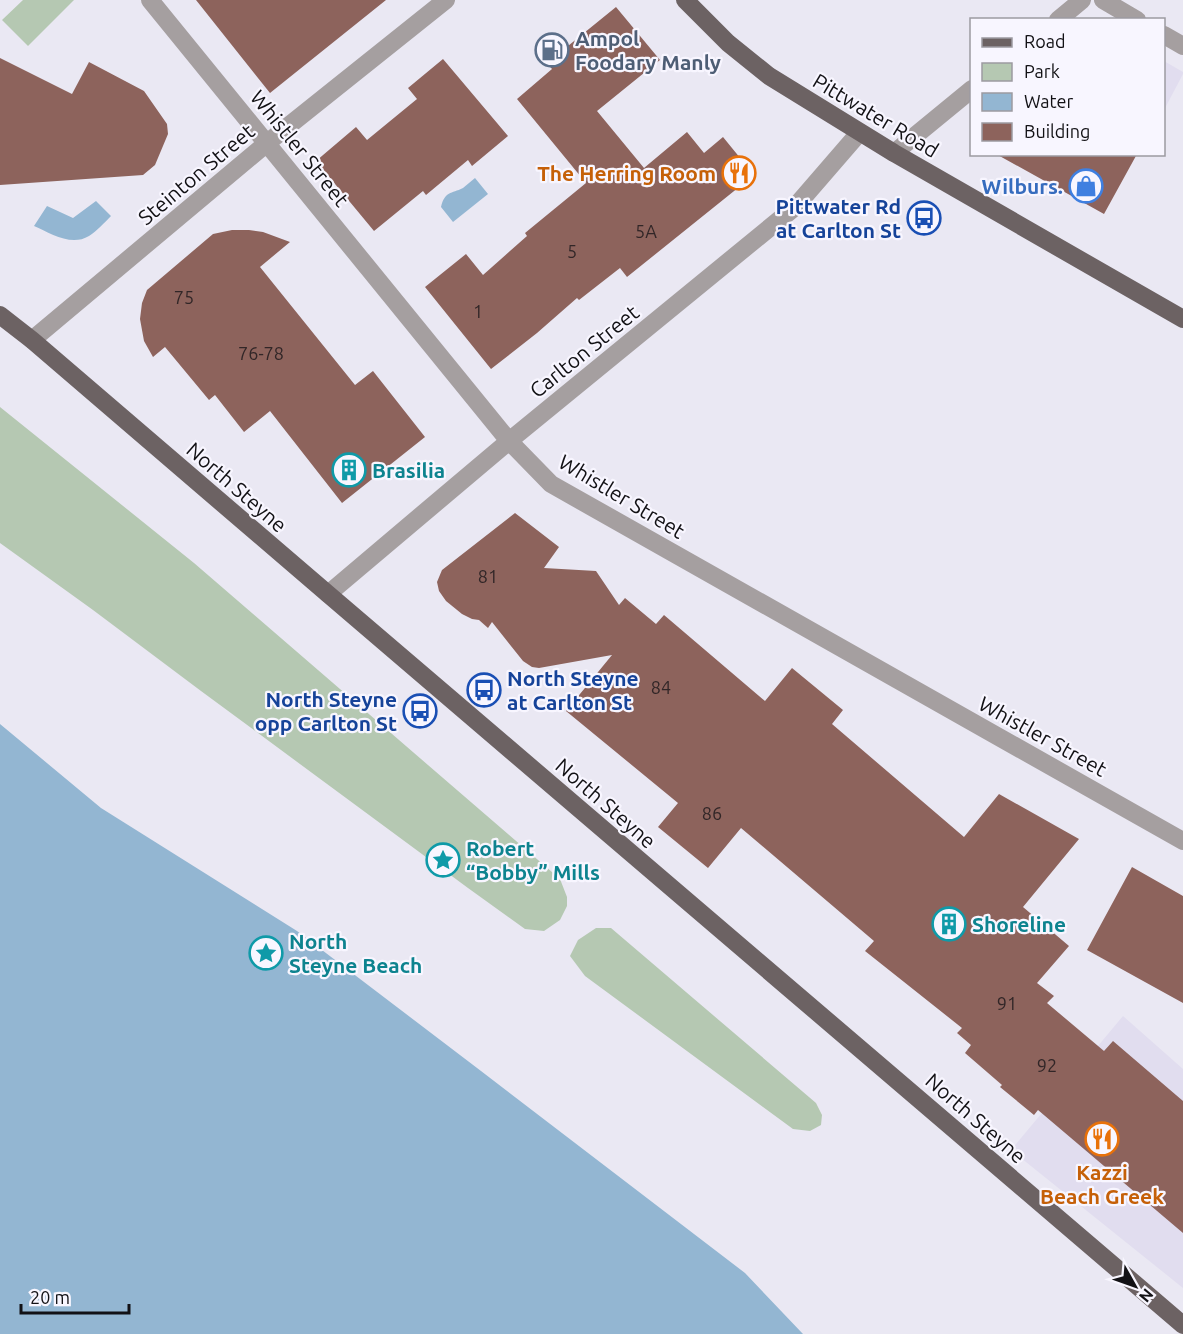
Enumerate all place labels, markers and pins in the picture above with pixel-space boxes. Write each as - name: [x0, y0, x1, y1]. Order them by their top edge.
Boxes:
- place label: Ampol Foodary Manly: [575, 26, 721, 74]
- fuel station icon: Ampol Foodary Manly: [534, 32, 570, 68]
- restaurant icon: The Herring Room: [721, 155, 757, 191]
- place label: The Herring Room: [537, 161, 716, 185]
- shop icon: Wilburs.: [1068, 168, 1104, 204]
- place label: Wilburs.: [982, 174, 1063, 198]
- place label: Pittwater Rd at Carlton St: [776, 194, 901, 242]
- bus stop icon: Pittwater Rd at Carlton St: [906, 200, 942, 236]
- building icon: Brasilia: [331, 452, 367, 488]
- place label: Brasilia: [372, 458, 445, 482]
- place label: North Steyne at Carlton St: [507, 666, 639, 714]
- bus stop icon: North Steyne at Carlton St: [466, 672, 502, 708]
- place label: North Steyne opp Carlton St: [255, 687, 397, 735]
- bus stop icon: North Steyne opp Carlton St: [402, 693, 438, 729]
- place label: Robert “Bobby” Mills: [466, 836, 600, 884]
- place icon: Robert “Bobby” Mills: [425, 842, 461, 878]
- building icon: Shoreline: [931, 906, 967, 942]
- place label: Shoreline: [972, 912, 1066, 936]
- place label: North Steyne Beach: [289, 929, 422, 977]
- place icon: North Steyne Beach: [248, 935, 284, 971]
- restaurant icon: Kazzi Beach Greek: [1084, 1121, 1120, 1157]
- place label: Kazzi Beach Greek: [1040, 1160, 1164, 1208]

